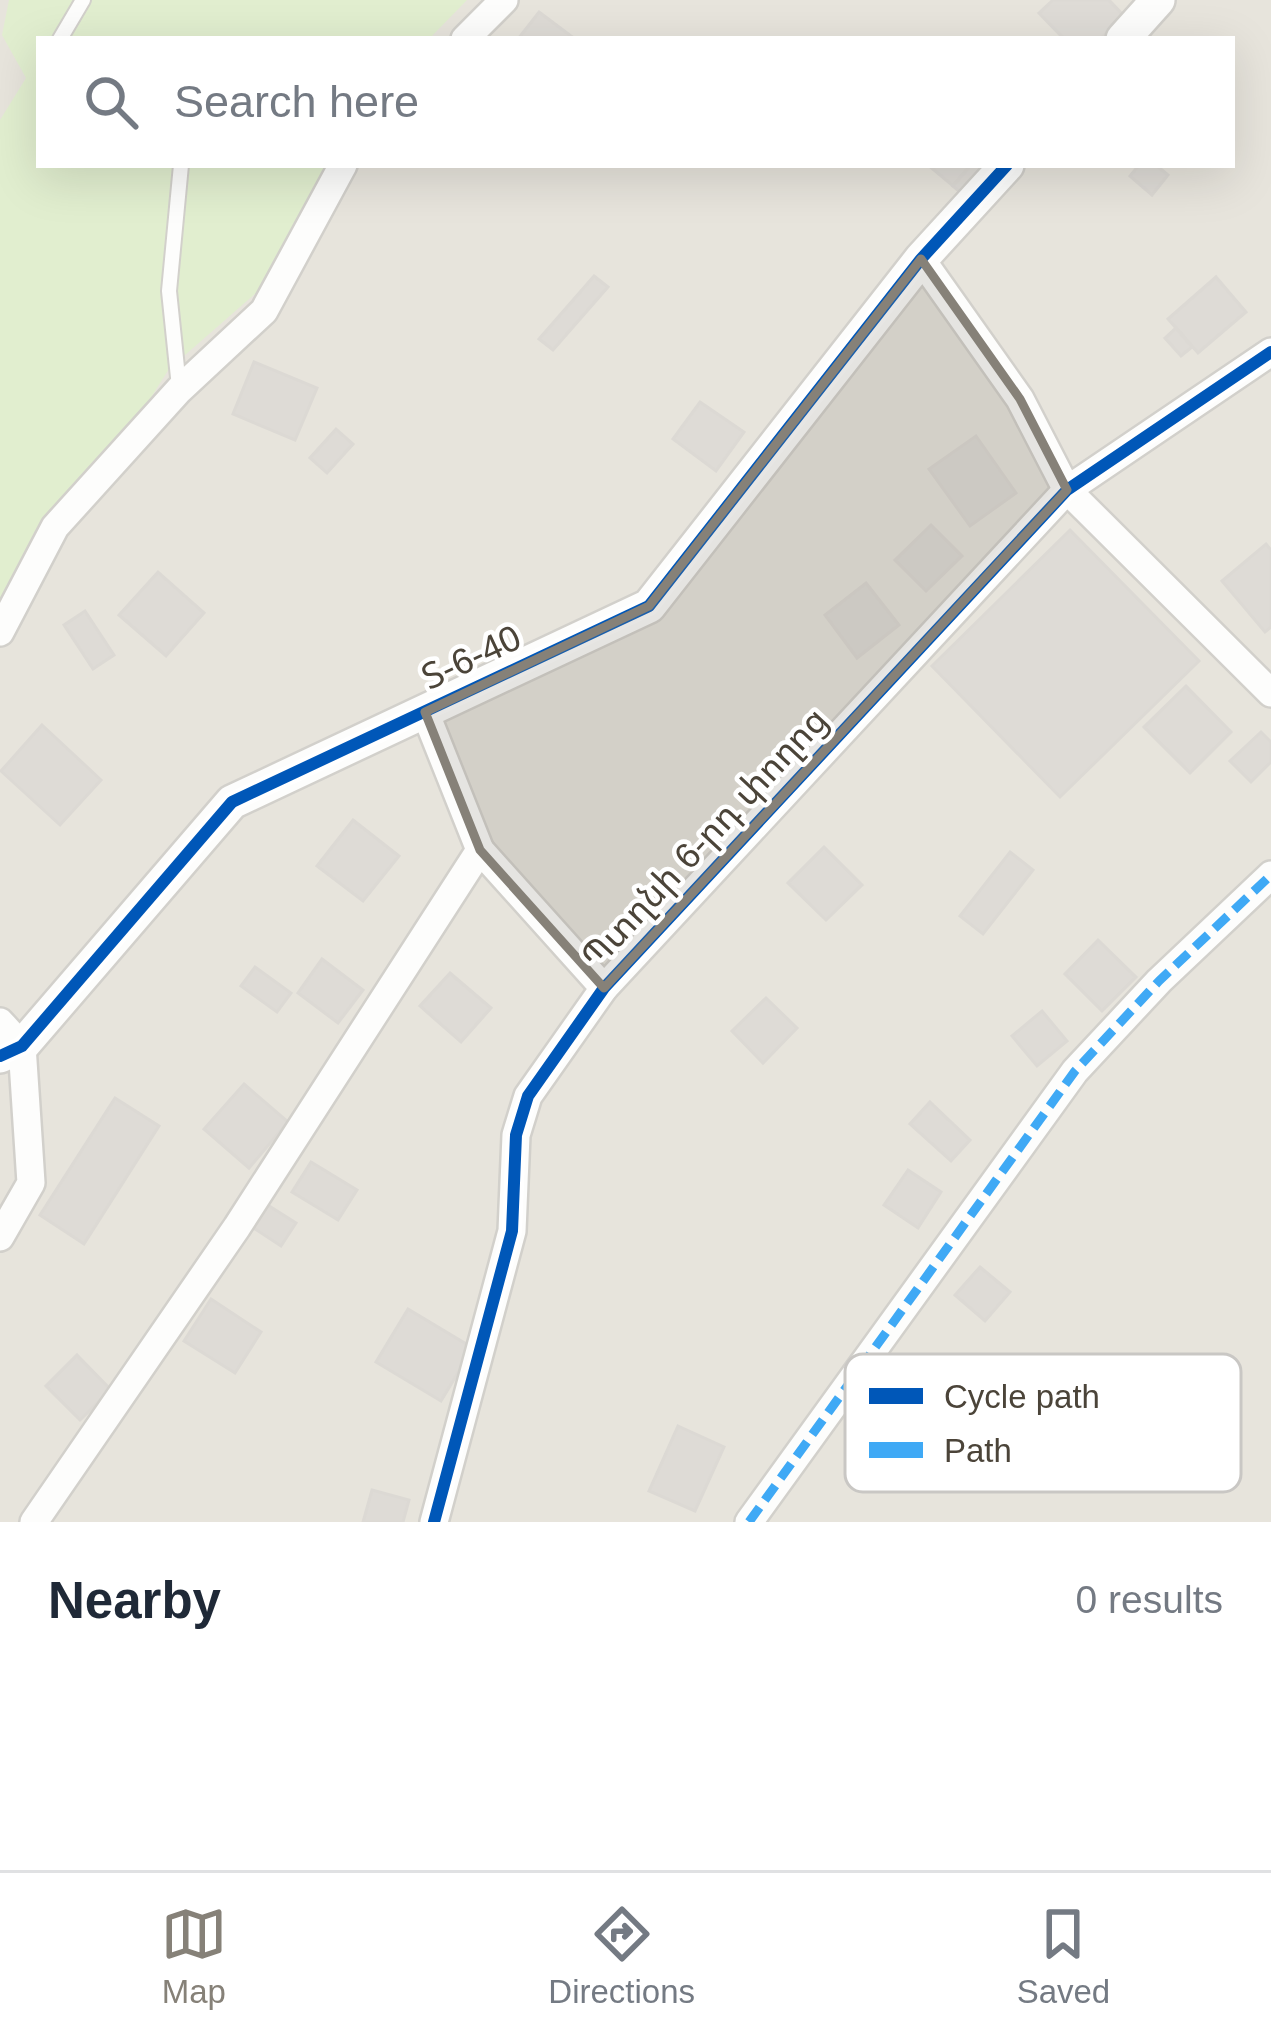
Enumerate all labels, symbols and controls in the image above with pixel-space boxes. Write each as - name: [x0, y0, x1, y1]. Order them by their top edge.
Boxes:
- search box: [36, 36, 1235, 168]
- icon: search: [78, 69, 144, 135]
- text: Search here: [174, 76, 419, 127]
- street label: Տ-6-40: [415, 616, 527, 698]
- street label: Պտղնի 6-րդ փողոց: [572, 699, 836, 977]
- legend: [845, 1354, 1241, 1492]
- text: Cycle path: [944, 1378, 1100, 1415]
- text: Path: [944, 1432, 1012, 1469]
- text: Nearby: [48, 1572, 221, 1629]
- text: 0 results: [1076, 1578, 1223, 1621]
- tab: Map: [161, 1901, 227, 2011]
- tab: Directions: [548, 1901, 695, 2011]
- tab: Saved: [1017, 1901, 1110, 2011]

